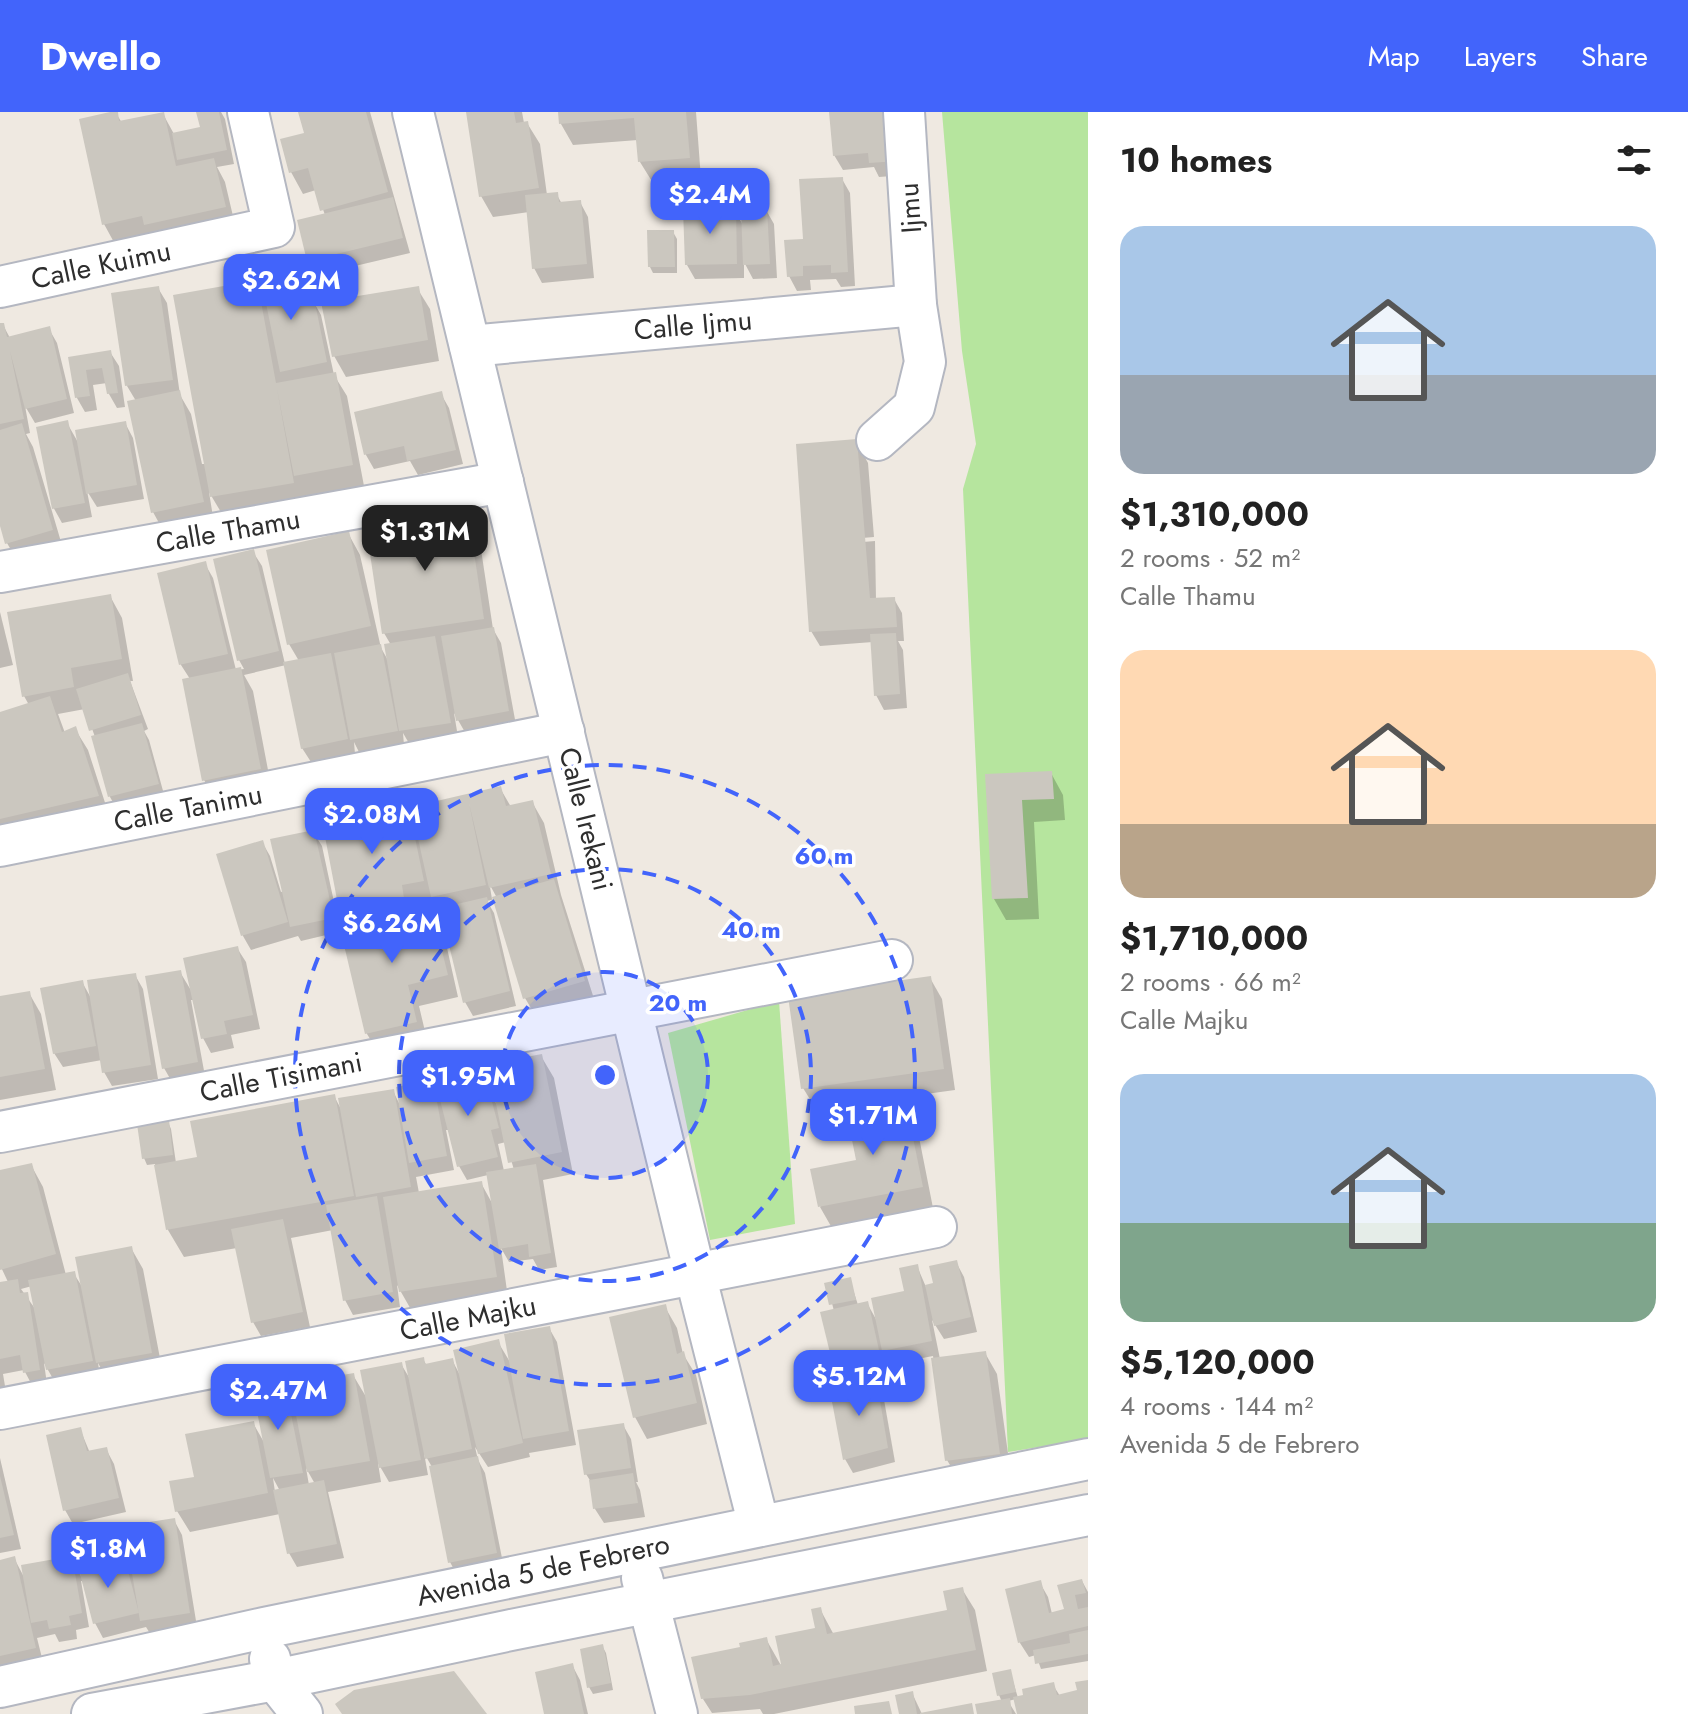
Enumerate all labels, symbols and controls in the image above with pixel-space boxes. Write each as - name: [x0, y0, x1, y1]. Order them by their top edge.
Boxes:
- text: Dwello: [40, 29, 162, 84]
- text: Map: [1368, 36, 1420, 77]
- text: Layers: [1464, 36, 1537, 77]
- text: Share: [1581, 36, 1648, 77]
- text: 10 homes: [1120, 136, 1272, 185]
- icon: filters: [1612, 138, 1656, 182]
- pin: $2.4M: [654, 168, 766, 236]
- text: $2.4M: [669, 175, 751, 213]
- street label: Ijmu: [888, 181, 932, 235]
- street label: Calle Kuimu: [27, 230, 175, 300]
- pin: $2.62M: [226, 254, 356, 322]
- text: $2.62M: [241, 261, 341, 299]
- icon: home: [1316, 278, 1460, 422]
- street label: Calle Ijmu: [632, 299, 754, 351]
- text: $1,310,000: [1120, 490, 1309, 539]
- street label: Calle Thamu: [153, 498, 303, 564]
- pin: $1.31M: [360, 505, 490, 573]
- text: $1.31M: [380, 512, 470, 550]
- text: 2 rooms · 52 m²: [1120, 539, 1300, 577]
- text: Calle Thamu: [1120, 577, 1256, 615]
- icon: home: [1316, 702, 1460, 846]
- street label: Calle Irekani: [548, 743, 624, 895]
- street label: Calle Tanimu: [110, 774, 266, 842]
- pin: $2.08M: [307, 788, 437, 856]
- text: $2.08M: [323, 795, 421, 833]
- text: 60 m: [795, 838, 853, 873]
- pin: $6.26M: [327, 897, 457, 965]
- text: $6.26M: [342, 904, 442, 942]
- text: 40 m: [721, 912, 781, 947]
- text: $1,710,000: [1120, 914, 1308, 963]
- text: 2 rooms · 66 m²: [1120, 963, 1301, 1001]
- text: 20 m: [649, 985, 707, 1020]
- text: Calle Majku: [1120, 1001, 1248, 1039]
- street label: Calle Tisimani: [196, 1041, 366, 1113]
- pin: $1.95M: [403, 1050, 533, 1118]
- text: $1.95M: [420, 1057, 516, 1095]
- centre of rings: [591, 1061, 619, 1089]
- pin: $1.71M: [808, 1089, 938, 1157]
- text: $1.71M: [828, 1096, 918, 1134]
- icon: home: [1316, 1126, 1460, 1270]
- street label: Calle Majku: [396, 1285, 540, 1351]
- text: $5,120,000: [1120, 1338, 1315, 1387]
- pin: $5.12M: [794, 1350, 924, 1418]
- text: $5.12M: [812, 1357, 906, 1395]
- pin: $2.47M: [213, 1364, 343, 1432]
- text: $2.47M: [229, 1371, 327, 1409]
- text: 4 rooms · 144 m²: [1120, 1387, 1313, 1425]
- text: Avenida 5 de Febrero: [1120, 1425, 1359, 1463]
- pin: $1.8M: [52, 1522, 164, 1590]
- street label: Avenida 5 de Febrero: [413, 1523, 673, 1617]
- text: $1.8M: [69, 1529, 147, 1567]

